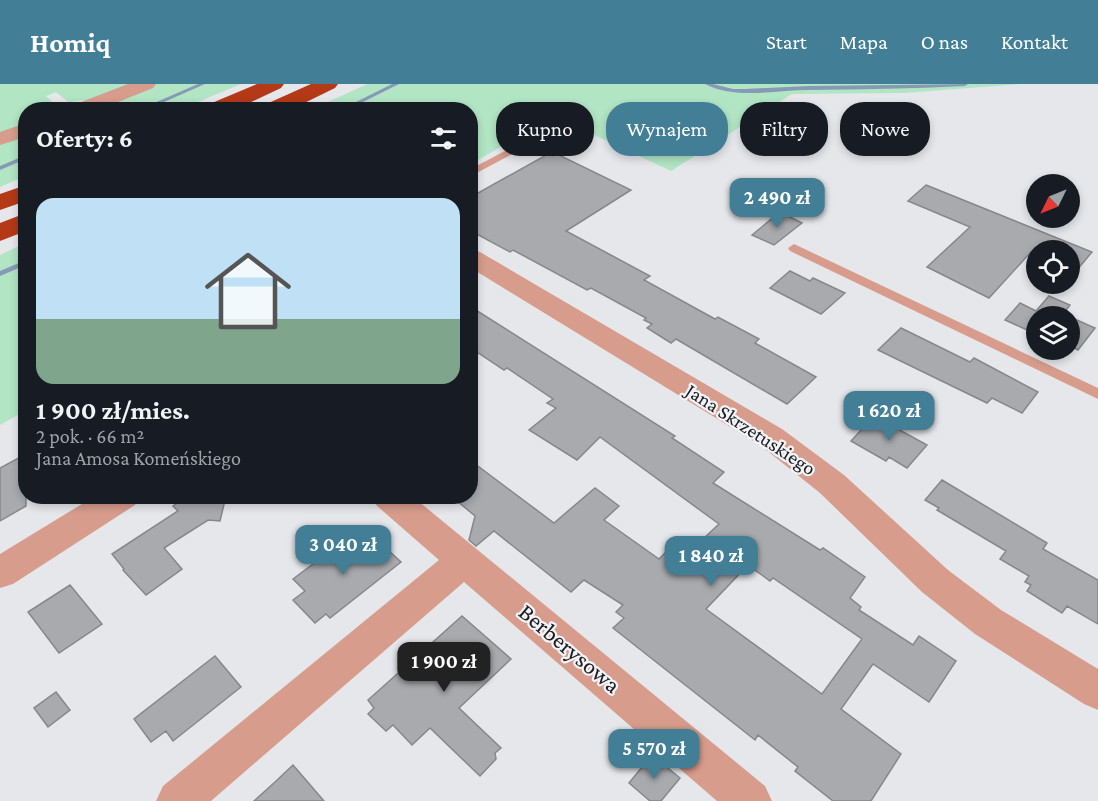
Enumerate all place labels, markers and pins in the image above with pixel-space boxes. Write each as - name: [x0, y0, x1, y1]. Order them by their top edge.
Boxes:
- pin: 2 490 zł: [715, 178, 839, 229]
- pin: 1 620 zł: [827, 391, 951, 442]
- pin: 3 040 zł: [281, 525, 405, 576]
- pin: 1 840 zł: [649, 536, 773, 587]
- pin: 1 900 zł: [382, 642, 506, 693]
- pin: 5 570 zł: [592, 729, 716, 780]

